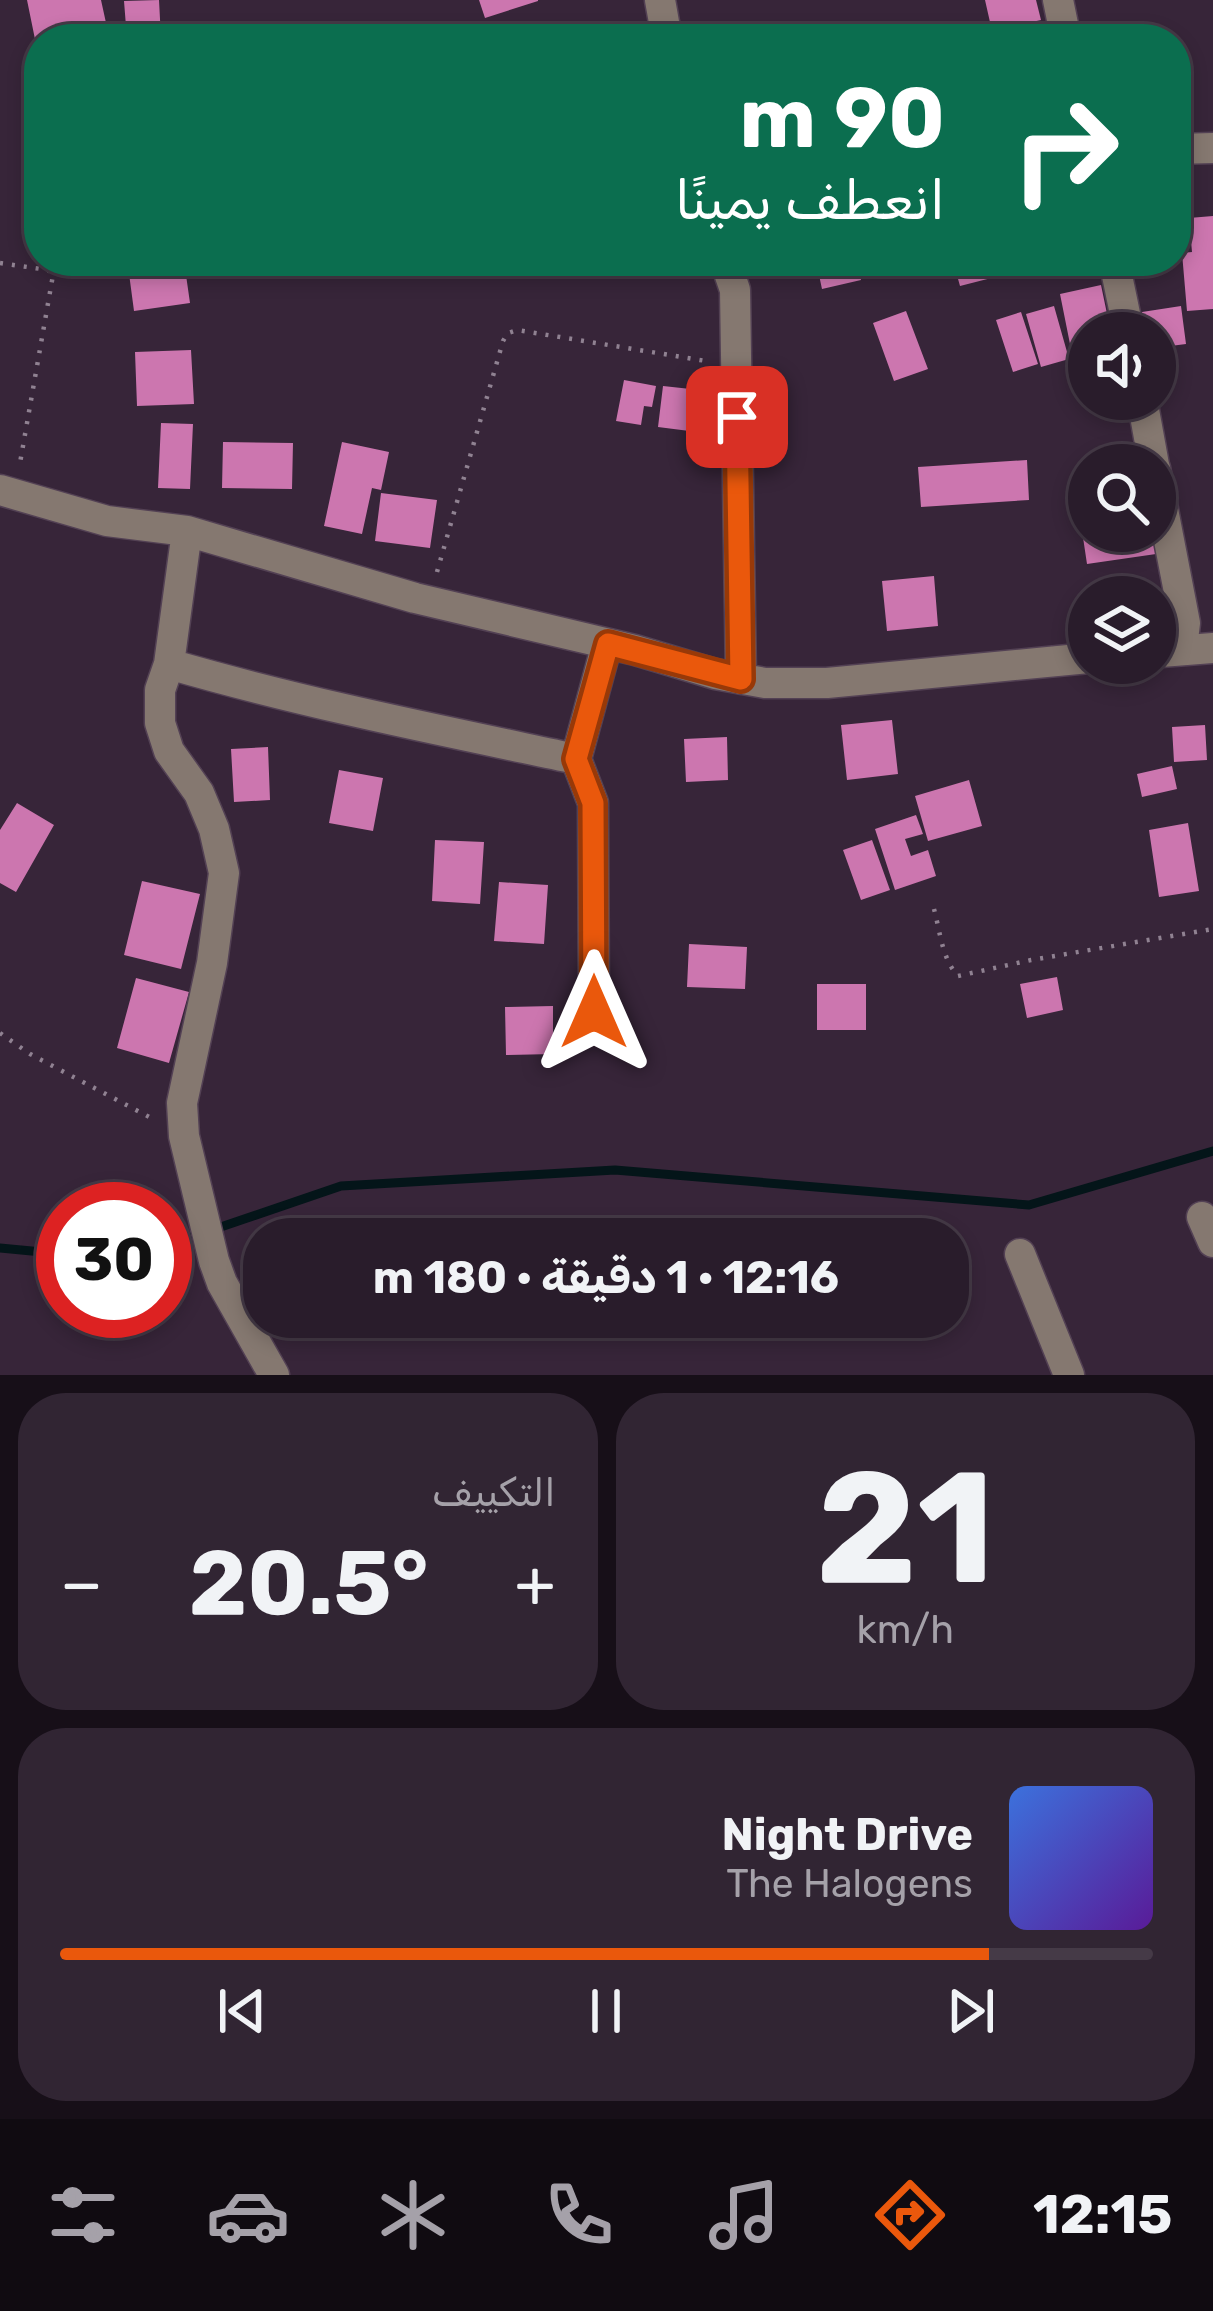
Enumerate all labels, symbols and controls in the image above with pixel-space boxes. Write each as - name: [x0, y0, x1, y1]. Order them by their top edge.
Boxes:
- text: 90 m: [739, 68, 945, 168]
- icon: right: [987, 72, 1143, 228]
- text: انعطف يمينًا: [675, 169, 945, 233]
- map controls: [1068, 312, 1176, 684]
- button: sound: [1068, 312, 1176, 420]
- pin: [686, 366, 788, 468]
- icon: arrive: [704, 384, 770, 450]
- button: search: [1068, 444, 1176, 552]
- button: layers: [1068, 576, 1176, 684]
- position arrow: [531, 949, 657, 1075]
- speed limit sign: 30: [36, 1182, 192, 1338]
- text: 12:16 · 1 دقيقة · 180 m: [373, 1251, 839, 1304]
- text: 21: [816, 1436, 995, 1621]
- text: التكييف: [432, 1470, 556, 1516]
- text: 20.5°: [189, 1530, 429, 1637]
- text: −: [60, 1544, 103, 1623]
- text: +: [514, 1544, 556, 1623]
- text: km/h: [857, 1607, 954, 1653]
- text: Night Drive: [722, 1808, 973, 1861]
- text: The Halogens: [726, 1861, 973, 1907]
- icon: previous: [209, 1978, 275, 2044]
- icon: pause: [573, 1978, 639, 2044]
- icon: next: [938, 1978, 1004, 2044]
- icon: filters: [41, 2173, 125, 2257]
- icon: car: [206, 2173, 290, 2257]
- icon: climate: [371, 2173, 455, 2257]
- icon: phone: [537, 2173, 621, 2257]
- icon: music: [702, 2173, 786, 2257]
- icon: directions: [868, 2173, 952, 2257]
- text: 12:15: [1033, 2183, 1172, 2247]

